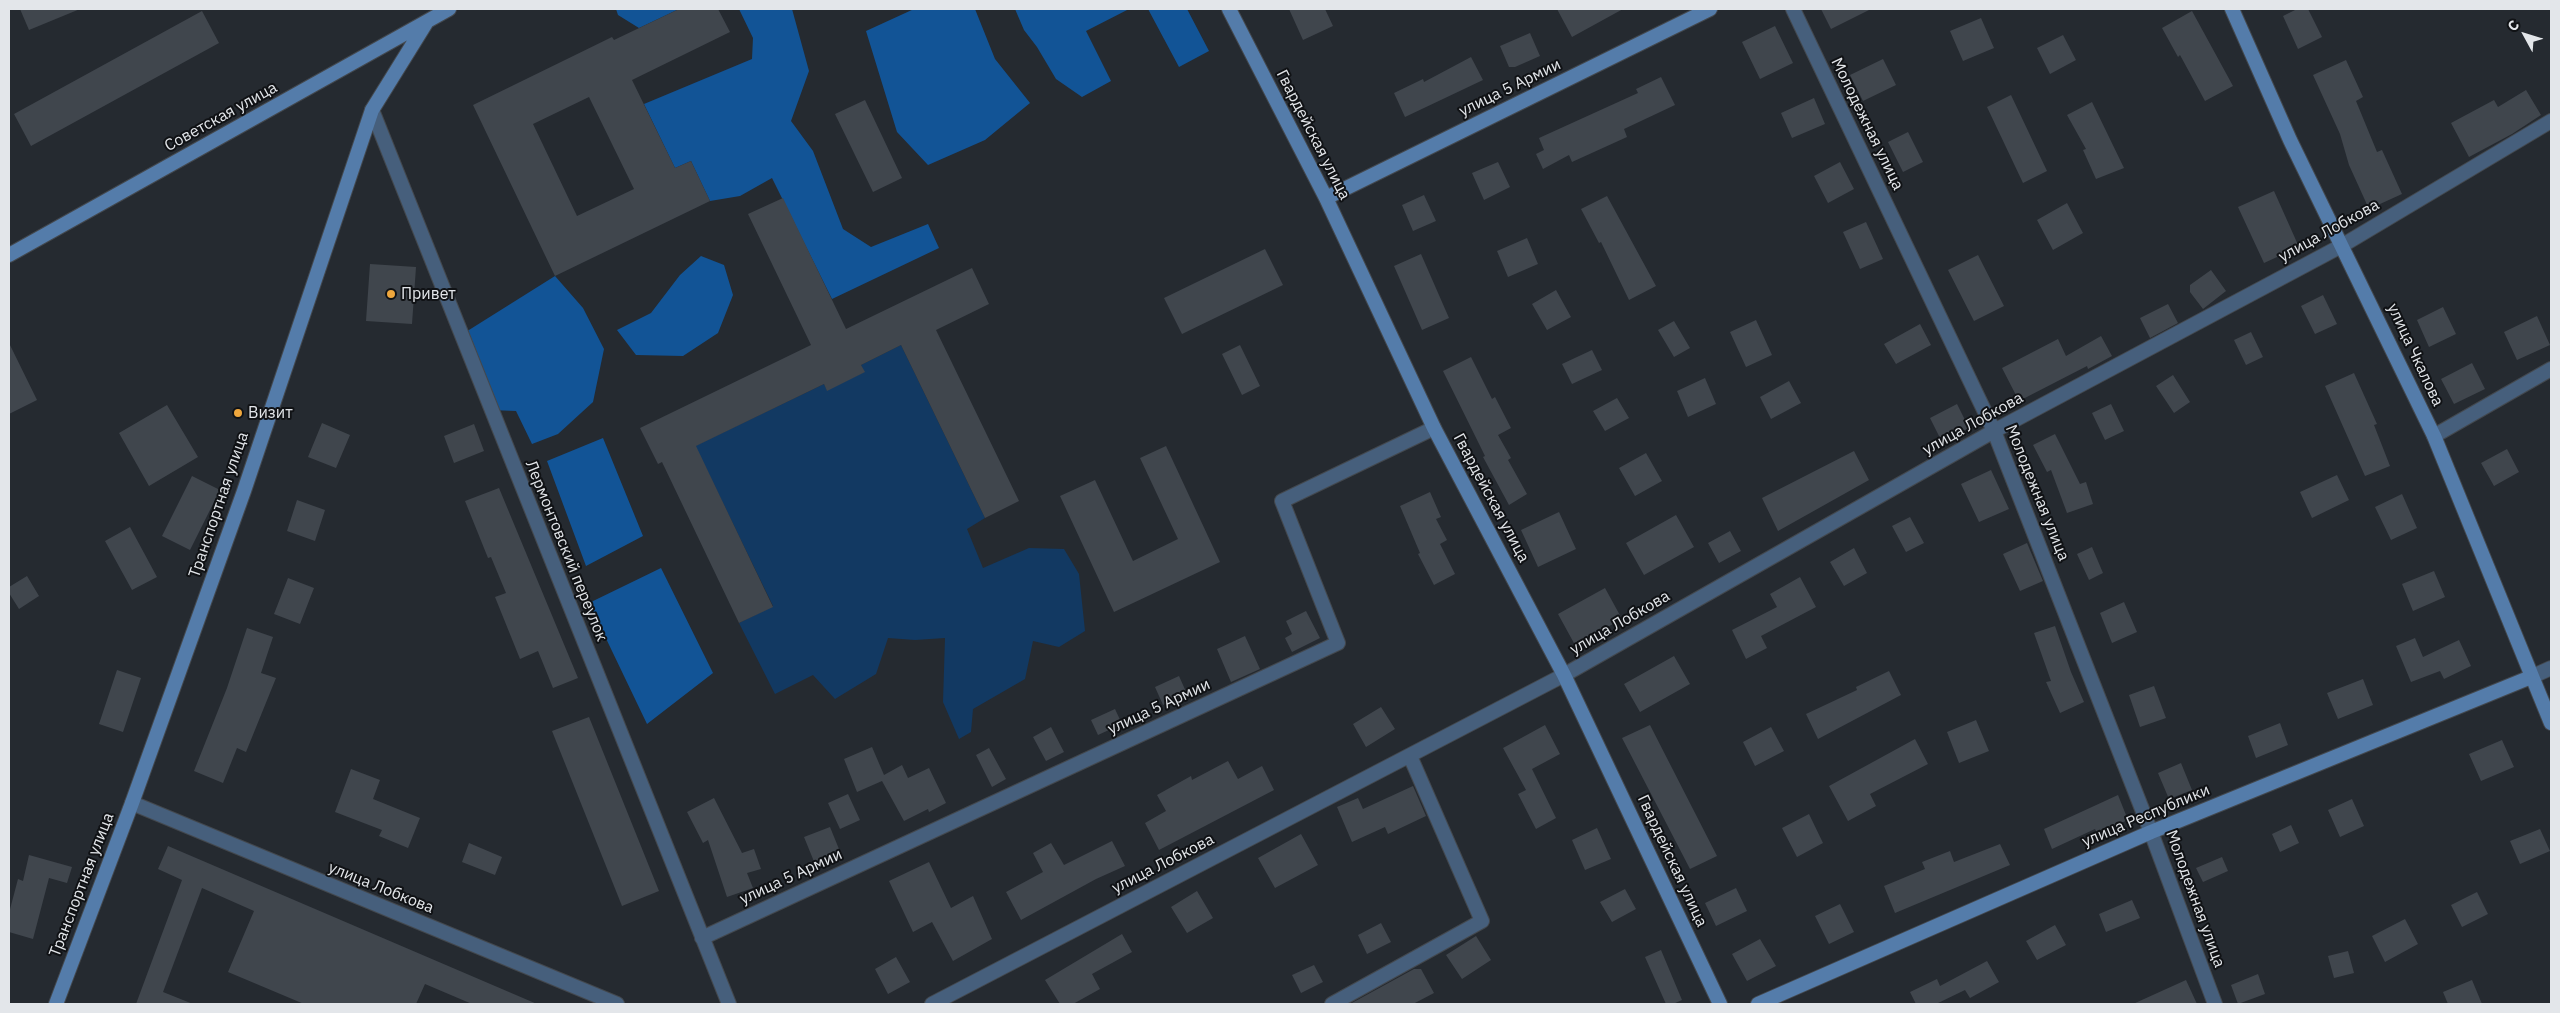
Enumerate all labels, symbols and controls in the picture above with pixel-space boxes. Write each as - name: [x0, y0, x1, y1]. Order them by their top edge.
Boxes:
- north arrow: [2500, 10, 2550, 60]
- text: С: [2503, 16, 2523, 35]
- street label: улица 5 Армии: [1456, 55, 1564, 121]
- street label: Молодежная улица: [1827, 55, 1907, 193]
- street label: Гвардейская улица: [1272, 67, 1354, 203]
- street label: Советская улица: [161, 78, 281, 156]
- street label: улица Лобкова: [2275, 195, 2383, 267]
- place label: Привет: [401, 284, 456, 304]
- marker: Привет: [385, 288, 397, 300]
- street label: улица Чкалова: [2383, 301, 2447, 409]
- street label: улица Лобкова: [1919, 388, 2027, 460]
- place label: Визит: [248, 403, 293, 423]
- marker: Визит: [232, 407, 244, 419]
- street label: Молодежная улица: [2001, 422, 2073, 564]
- street label: Транспортная улица: [185, 430, 253, 580]
- street label: Гвардейская улица: [1449, 430, 1533, 566]
- street label: Лермонтовский переулок: [521, 458, 611, 644]
- street label: улица Лобкова: [1567, 587, 1673, 659]
- street label: улица 5 Армии: [1105, 675, 1213, 739]
- street label: улица Республики: [2079, 780, 2213, 852]
- street label: Гвардейская улица: [1633, 792, 1711, 930]
- street label: Транспортная улица: [46, 810, 118, 960]
- street label: Молодежная улица: [2161, 828, 2229, 970]
- street label: улица Лобкова: [1109, 830, 1217, 898]
- street label: улица 5 Армии: [737, 845, 845, 909]
- street label: улица Лобкова: [325, 858, 437, 918]

